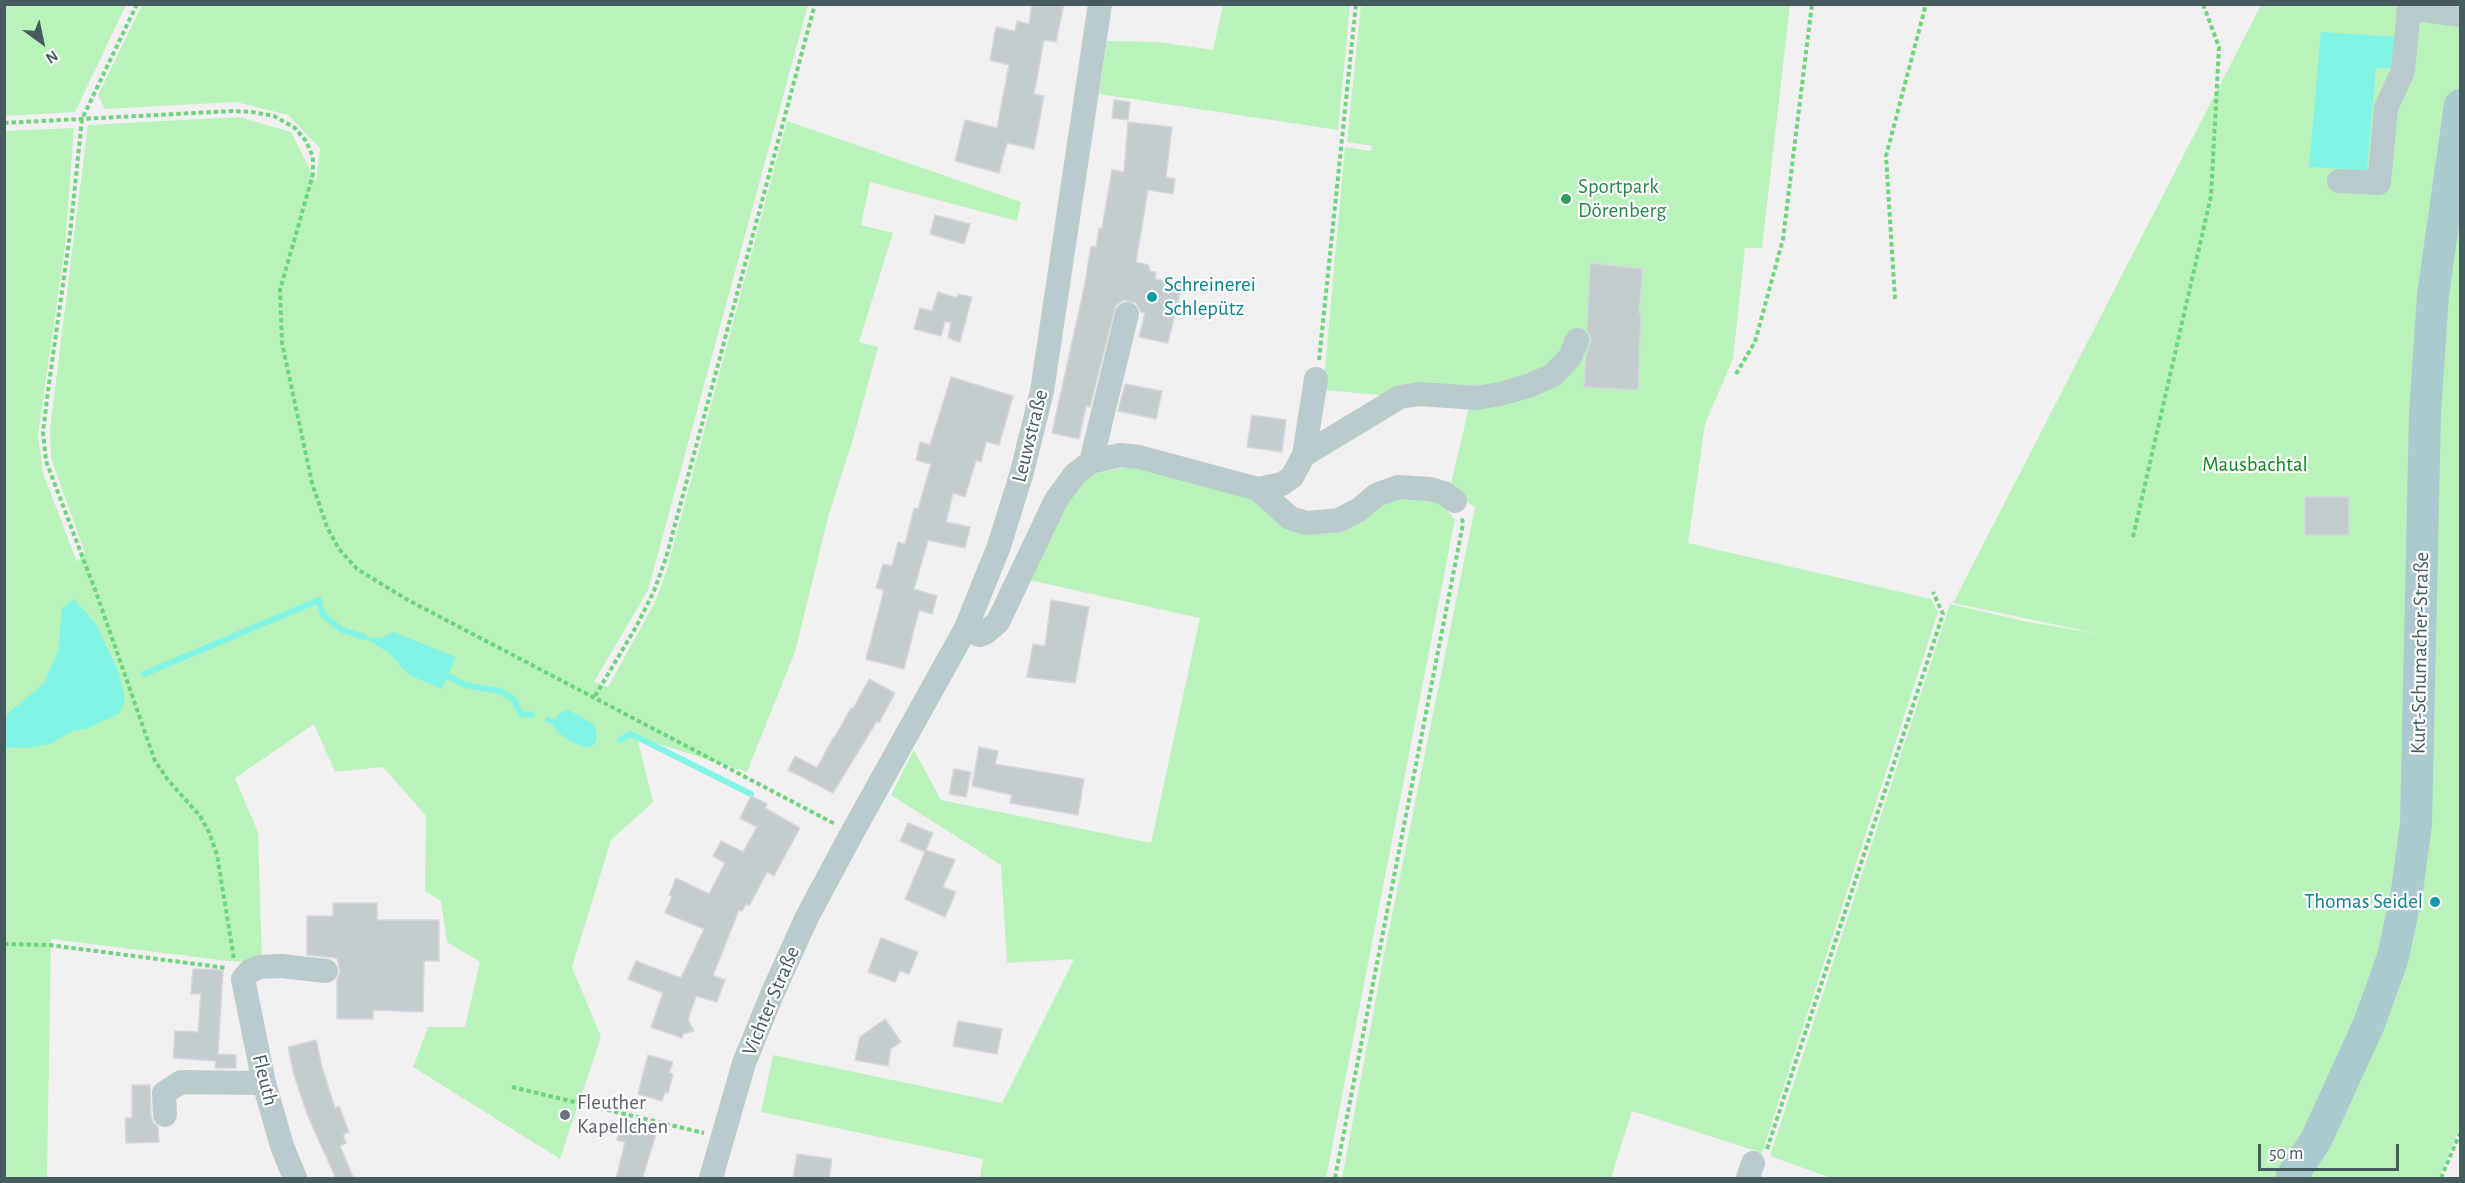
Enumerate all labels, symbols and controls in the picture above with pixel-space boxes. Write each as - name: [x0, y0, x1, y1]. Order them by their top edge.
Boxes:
- north arrow: [12, 12, 72, 72]
- text: N: [43, 47, 61, 67]
- place label: Sportpark Dörenberg: [1578, 174, 1666, 224]
- marker: Sportpark Dörenberg: [1559, 192, 1573, 206]
- place label: Schreinerei Schlepütz: [1164, 272, 1256, 322]
- marker: Schreinerei Schlepütz: [1145, 290, 1159, 304]
- street label: Leuwstraße: [1006, 387, 1054, 485]
- park label: Mausbachtal: [2202, 452, 2308, 478]
- street label: Kurt-Schumacher-Straße: [2406, 552, 2434, 754]
- place label: Thomas Seidel: [2304, 889, 2423, 915]
- marker: Thomas Seidel: [2428, 895, 2442, 909]
- street label: Vichter Straße: [737, 942, 805, 1060]
- street label: Fleuth: [246, 1052, 284, 1108]
- place label: Fleuther Kapellchen: [577, 1090, 668, 1140]
- marker: Fleuther Kapellchen: [558, 1108, 572, 1122]
- scale bar: [2261, 1132, 2402, 1170]
- text: 50 m: [2269, 1145, 2303, 1163]

